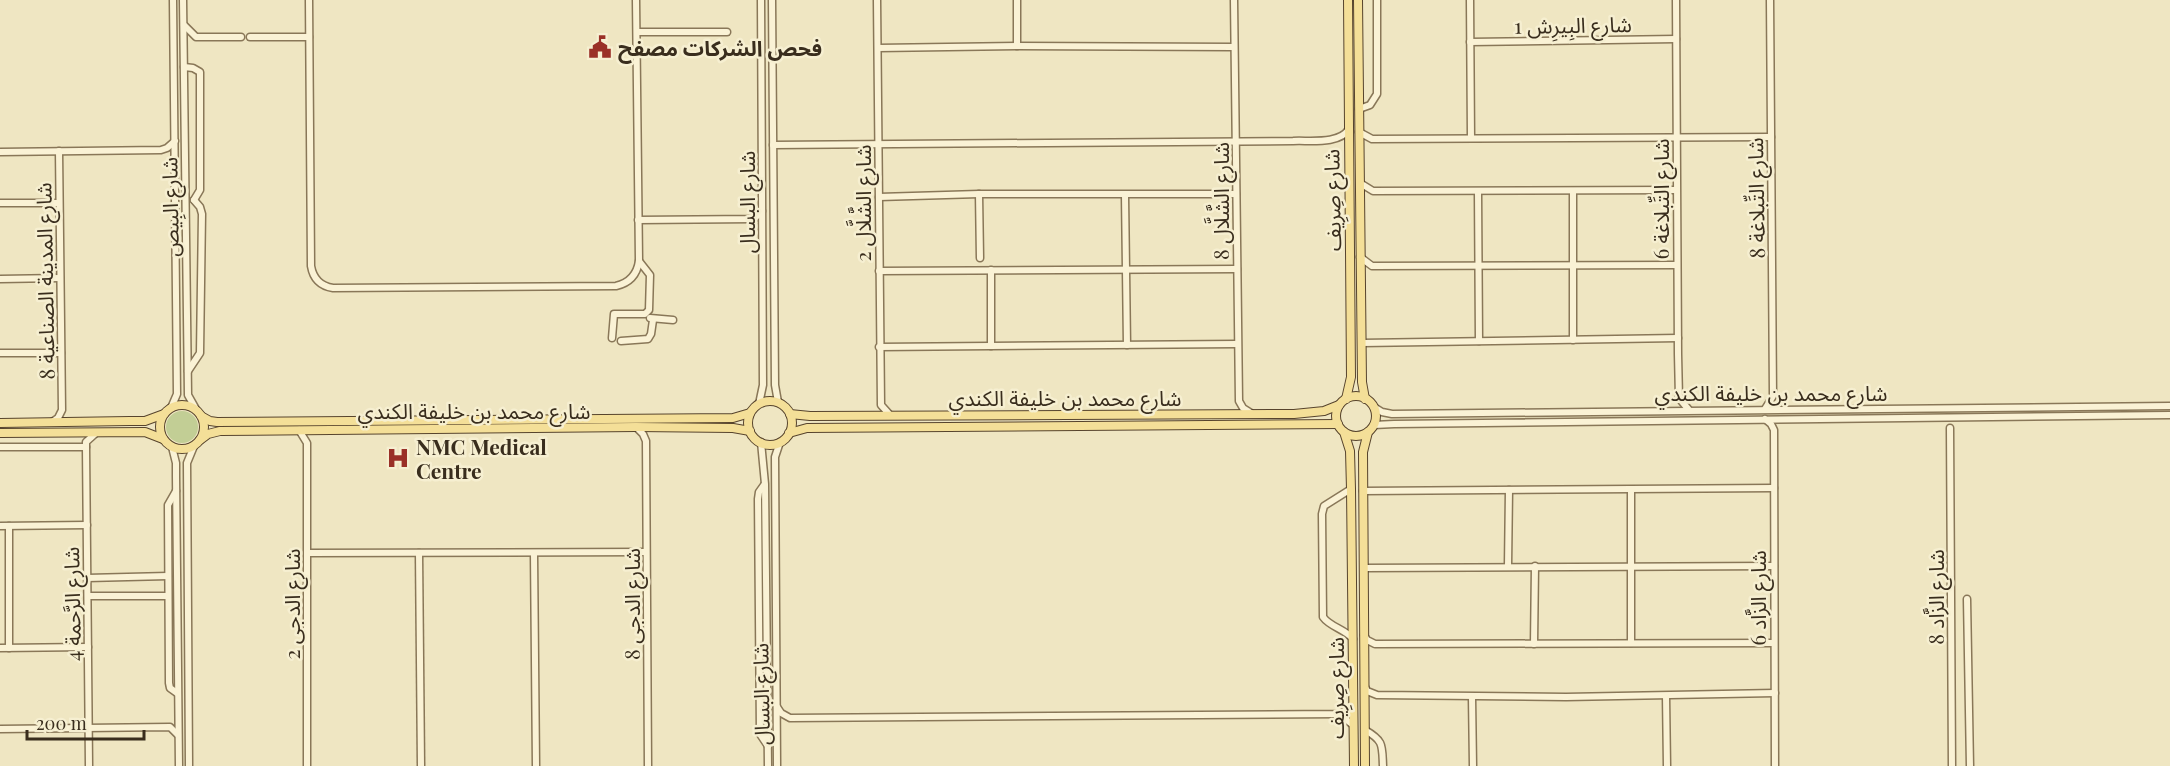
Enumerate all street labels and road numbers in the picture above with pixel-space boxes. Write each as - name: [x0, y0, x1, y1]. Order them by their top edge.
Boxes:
- street label: شارع البِيرِش 1: [1514, 9, 1632, 43]
- street label: شارع التِّبلاغة 8: [1740, 137, 1773, 259]
- street label: شارع التِّبلاغة 6: [1646, 138, 1677, 260]
- street label: شارع الشَّلَّال 8: [1203, 142, 1237, 260]
- street label: شارع الشَّلَّال 2: [845, 145, 879, 261]
- street label: شارع صِرِيف: [1316, 149, 1349, 251]
- street label: شارع البسال: [732, 151, 763, 253]
- street label: شارع البِيص: [154, 157, 187, 257]
- street label: شارع المدينة الصناعية 8: [28, 182, 63, 380]
- street label: شارع محمد بن خليفة الكندي: [1654, 378, 1888, 410]
- street label: شارع محمد بن خليفة الكندي: [948, 383, 1182, 415]
- street label: شارع محمد بن خليفة الكندي: [357, 396, 591, 428]
- street label: شارع الرَّحمة 4: [56, 547, 89, 661]
- street label: شارع الدجى 8: [617, 548, 648, 660]
- street label: شارع الدجى 2: [277, 549, 308, 659]
- street label: شارع الزَّاد 8: [1921, 549, 1952, 645]
- street label: شارع الزَّاد 6: [1743, 550, 1774, 646]
- street label: شارع صِرِيف: [1321, 637, 1353, 739]
- street label: شارع البسال: [745, 643, 778, 745]

